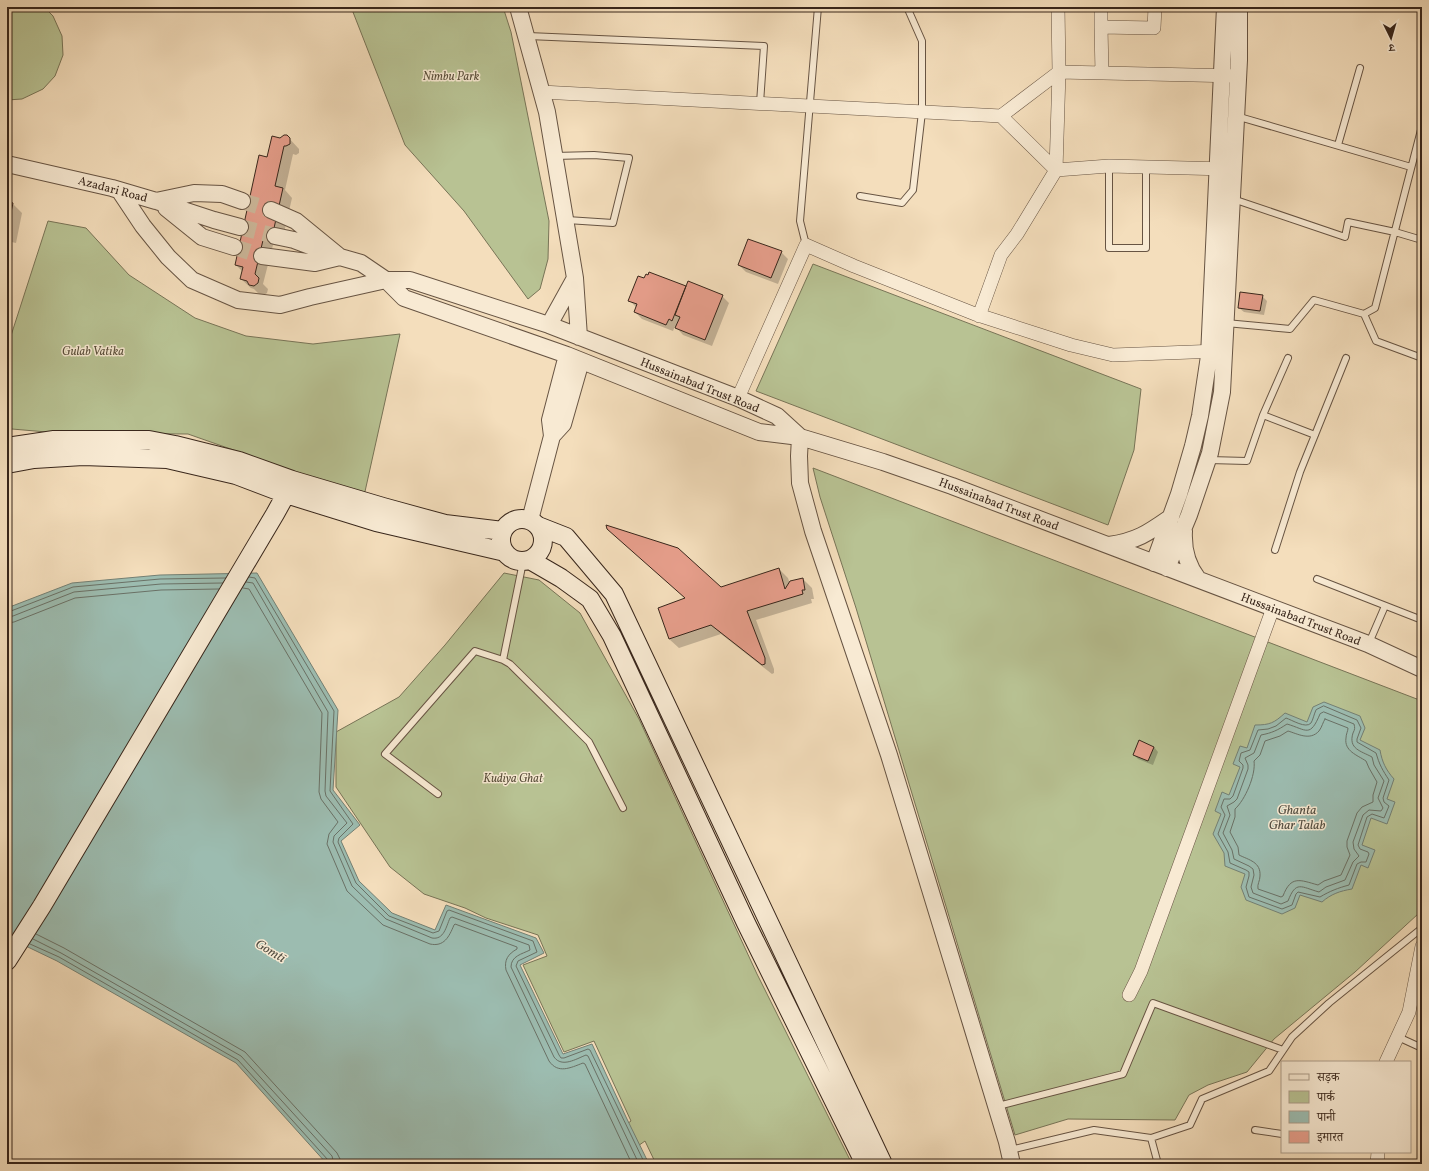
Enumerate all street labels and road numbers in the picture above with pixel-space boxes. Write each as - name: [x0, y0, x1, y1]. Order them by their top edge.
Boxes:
- street label: Azadari Road: [76, 173, 149, 207]
- street label: Hussainabad Trust Road: [638, 355, 762, 417]
- street label: Hussainabad Trust Road: [936, 475, 1061, 535]
- street label: Hussainabad Trust Road: [1238, 590, 1363, 650]

